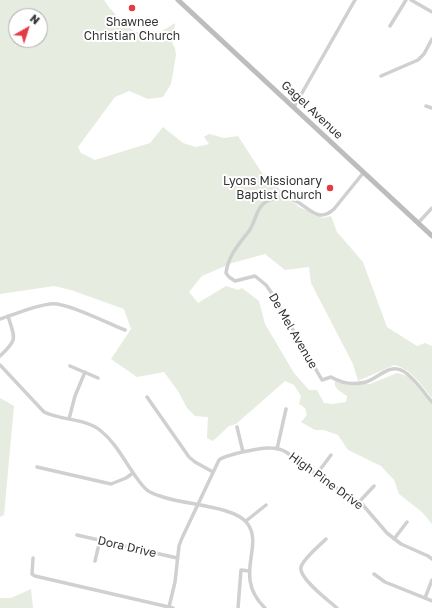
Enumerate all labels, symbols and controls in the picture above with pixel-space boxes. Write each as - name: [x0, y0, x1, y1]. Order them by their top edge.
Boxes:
- marker: Shawnee Christian Church: [127, 3, 137, 13]
- north arrow: [8, 8, 48, 48]
- text: N: [28, 11, 43, 27]
- place label: Shawnee Christian Church: [84, 15, 180, 43]
- street label: Gagel Avenue: [278, 78, 346, 142]
- place label: Lyons Missionary Baptist Church: [223, 174, 322, 202]
- marker: Lyons Missionary Baptist Church: [325, 183, 335, 193]
- street label: De Mel Avenue: [266, 291, 320, 371]
- street label: High Pine Drive: [286, 449, 366, 513]
- street label: Dora Drive: [96, 533, 158, 561]

